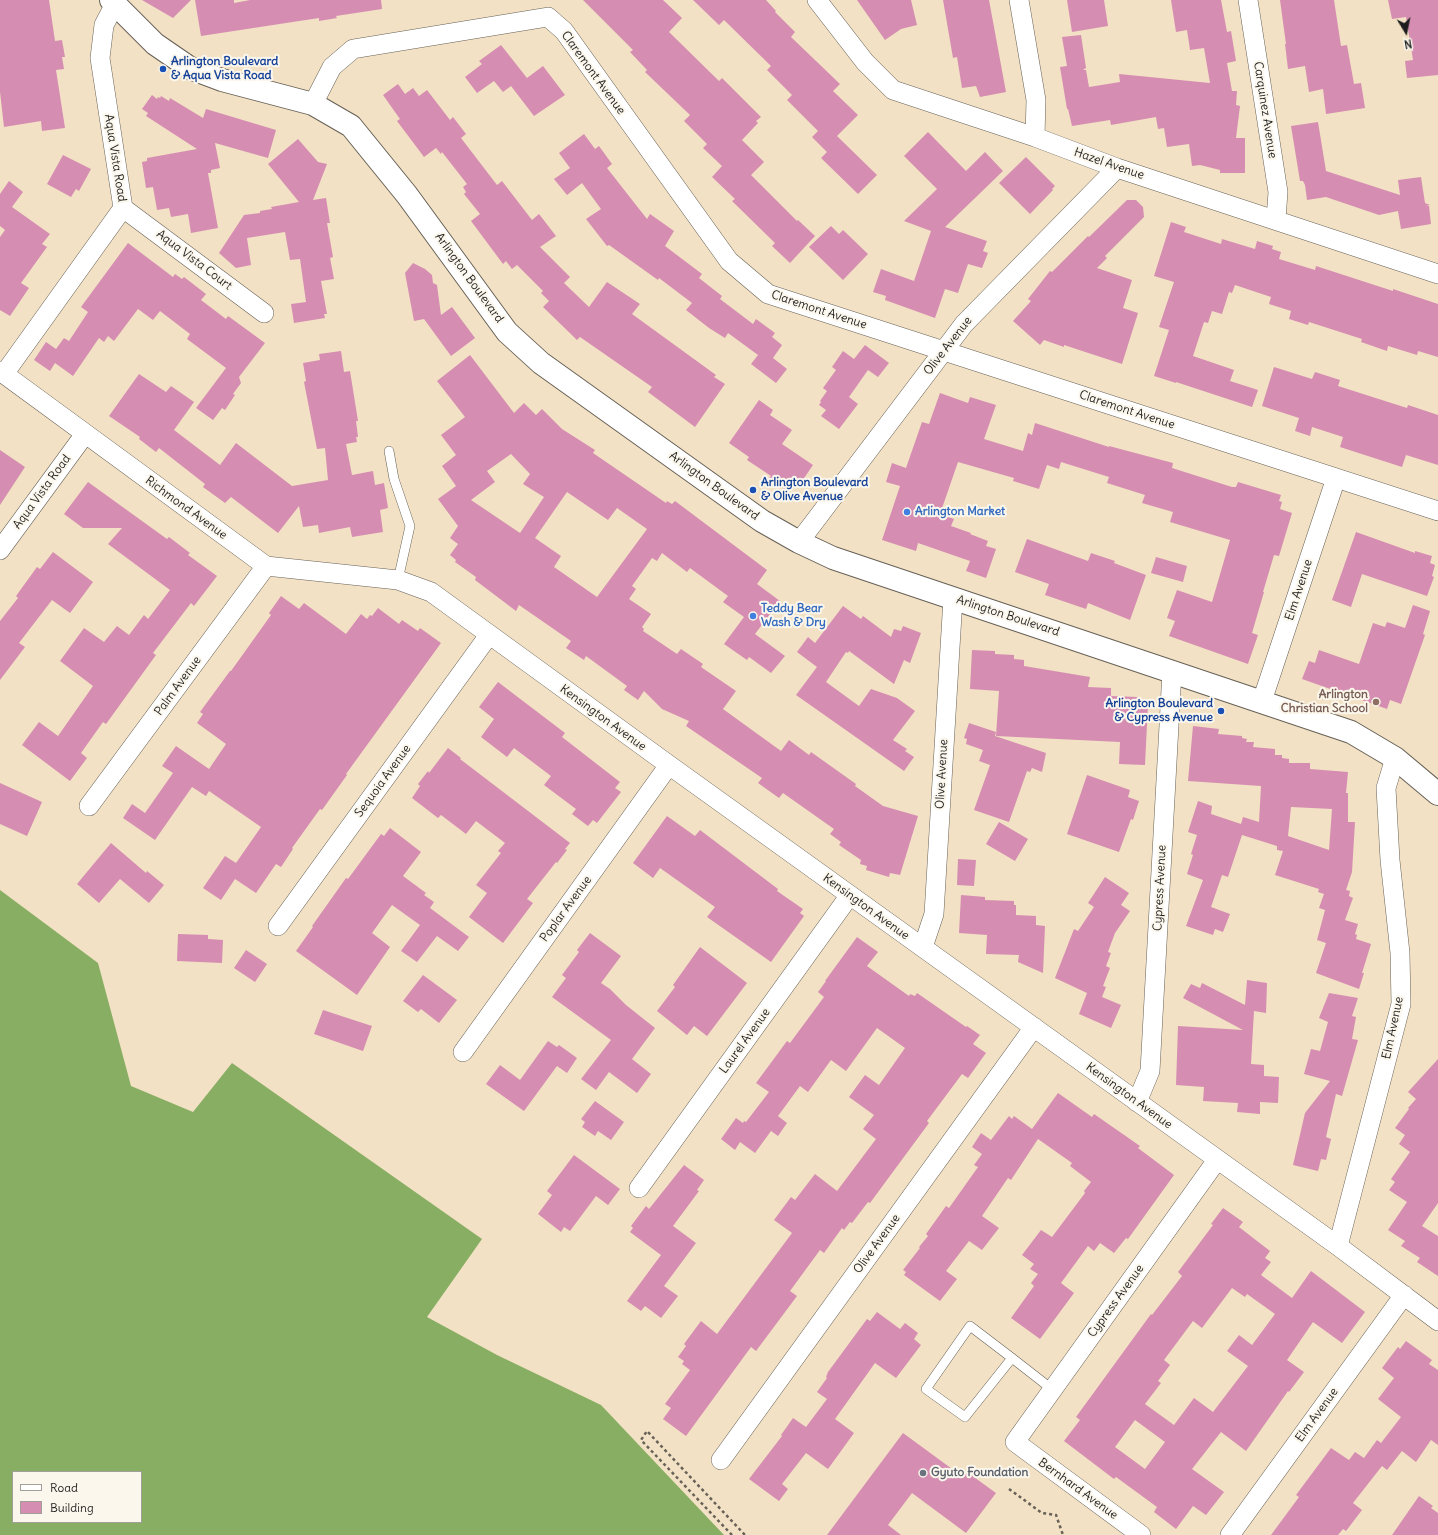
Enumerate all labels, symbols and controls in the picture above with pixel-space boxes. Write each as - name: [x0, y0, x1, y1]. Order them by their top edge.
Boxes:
- north arrow: [1386, 12, 1426, 52]
- street label: Claremont Avenue: [558, 28, 628, 118]
- text: N: [1403, 36, 1413, 51]
- place label: Arlington Boulevard & Aqua Vista Road: [171, 55, 278, 83]
- street label: Carquinez Avenue: [1250, 60, 1280, 160]
- marker: Arlington Boulevard & Aqua Vista Road: [158, 64, 168, 74]
- street label: Aqua Vista Road: [101, 113, 129, 203]
- street label: Hazel Avenue: [1072, 145, 1146, 183]
- street label: Aqua Vista Court: [153, 227, 235, 293]
- street label: Arlington Boulevard: [432, 230, 506, 326]
- street label: Claremont Avenue: [769, 288, 869, 332]
- street label: Olive Avenue: [921, 314, 975, 378]
- street label: Claremont Avenue: [1077, 388, 1177, 432]
- street label: Arlington Boulevard: [666, 449, 762, 523]
- street label: Aqua Vista Road: [10, 452, 74, 532]
- street label: Richmond Avenue: [142, 473, 230, 543]
- place label: Arlington Boulevard & Olive Avenue: [761, 476, 868, 504]
- marker: Arlington Boulevard & Olive Avenue: [748, 485, 758, 495]
- place label: Arlington Market: [915, 505, 1005, 519]
- marker: Arlington Market: [902, 507, 912, 517]
- street label: Elm Avenue: [1282, 558, 1316, 622]
- street label: Arlington Boulevard: [955, 593, 1061, 639]
- place label: Teddy Bear Wash & Dry: [761, 602, 826, 630]
- marker: Teddy Bear Wash & Dry: [748, 611, 758, 621]
- street label: Palm Avenue: [152, 653, 204, 719]
- street label: Kensington Avenue: [557, 682, 649, 754]
- place label: Arlington Christian School: [1281, 688, 1368, 716]
- place label: Arlington Boulevard & Cypress Avenue: [1106, 697, 1213, 725]
- marker: Arlington Christian School: [1371, 697, 1381, 707]
- marker: Arlington Boulevard & Cypress Avenue: [1216, 706, 1226, 716]
- street label: Olive Avenue: [933, 739, 951, 809]
- street label: Sequoia Avenue: [352, 742, 414, 820]
- street label: Cypress Avenue: [1151, 844, 1169, 932]
- street label: Kensington Avenue: [820, 871, 912, 943]
- street label: Poplar Avenue: [537, 873, 595, 945]
- street label: Elm Avenue: [1379, 996, 1407, 1060]
- street label: Laurel Avenue: [717, 1006, 773, 1076]
- street label: Kensington Avenue: [1083, 1060, 1175, 1132]
- street label: Olive Avenue: [851, 1211, 903, 1277]
- street label: Cypress Avenue: [1085, 1262, 1147, 1340]
- street label: Elm Avenue: [1293, 1385, 1341, 1445]
- street label: Bernhard Avenue: [1035, 1455, 1121, 1523]
- place label: Gyuto Foundation: [931, 1466, 1028, 1480]
- marker: Gyuto Foundation: [918, 1468, 928, 1478]
- legend: [12, 1471, 142, 1523]
- text: Road: [50, 1480, 78, 1495]
- text: Building: [50, 1500, 94, 1515]

